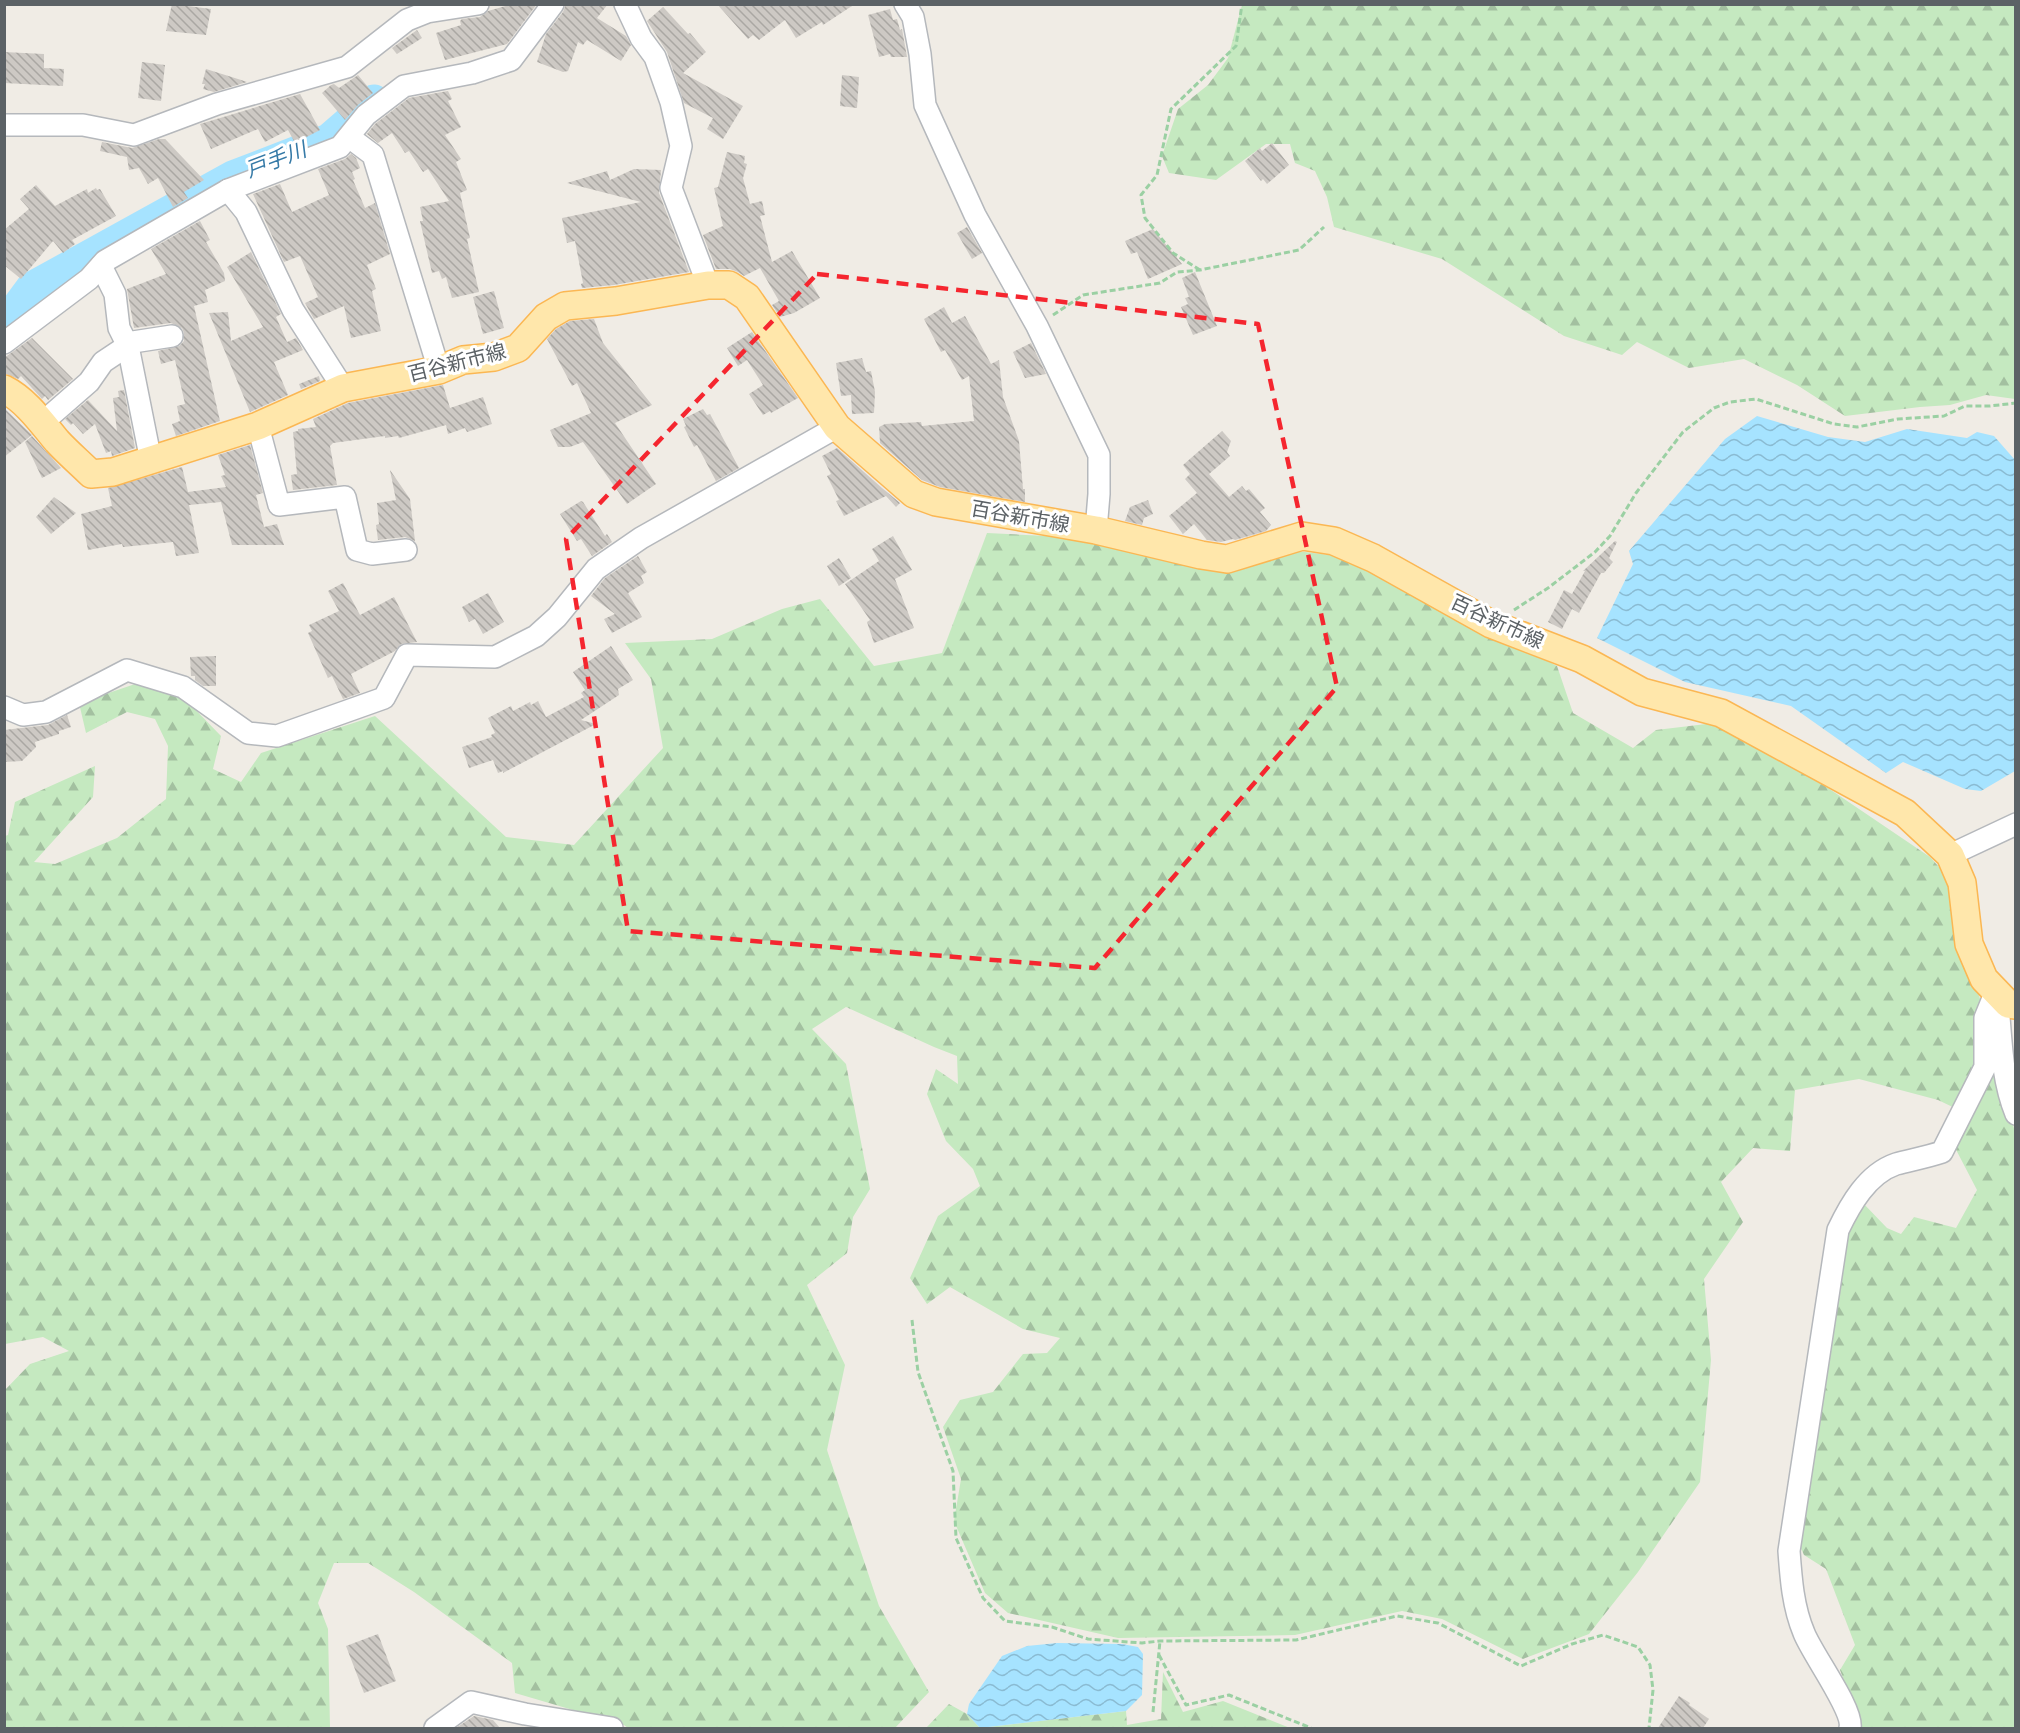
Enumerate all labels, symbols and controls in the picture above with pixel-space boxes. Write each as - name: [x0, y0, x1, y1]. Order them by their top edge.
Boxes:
- water label: 戸手川: [242, 137, 312, 182]
- street label: 百谷新市線: [406, 340, 508, 386]
- street label: 百谷新市線: [969, 497, 1071, 537]
- street label: 百谷新市線: [1447, 590, 1547, 654]

